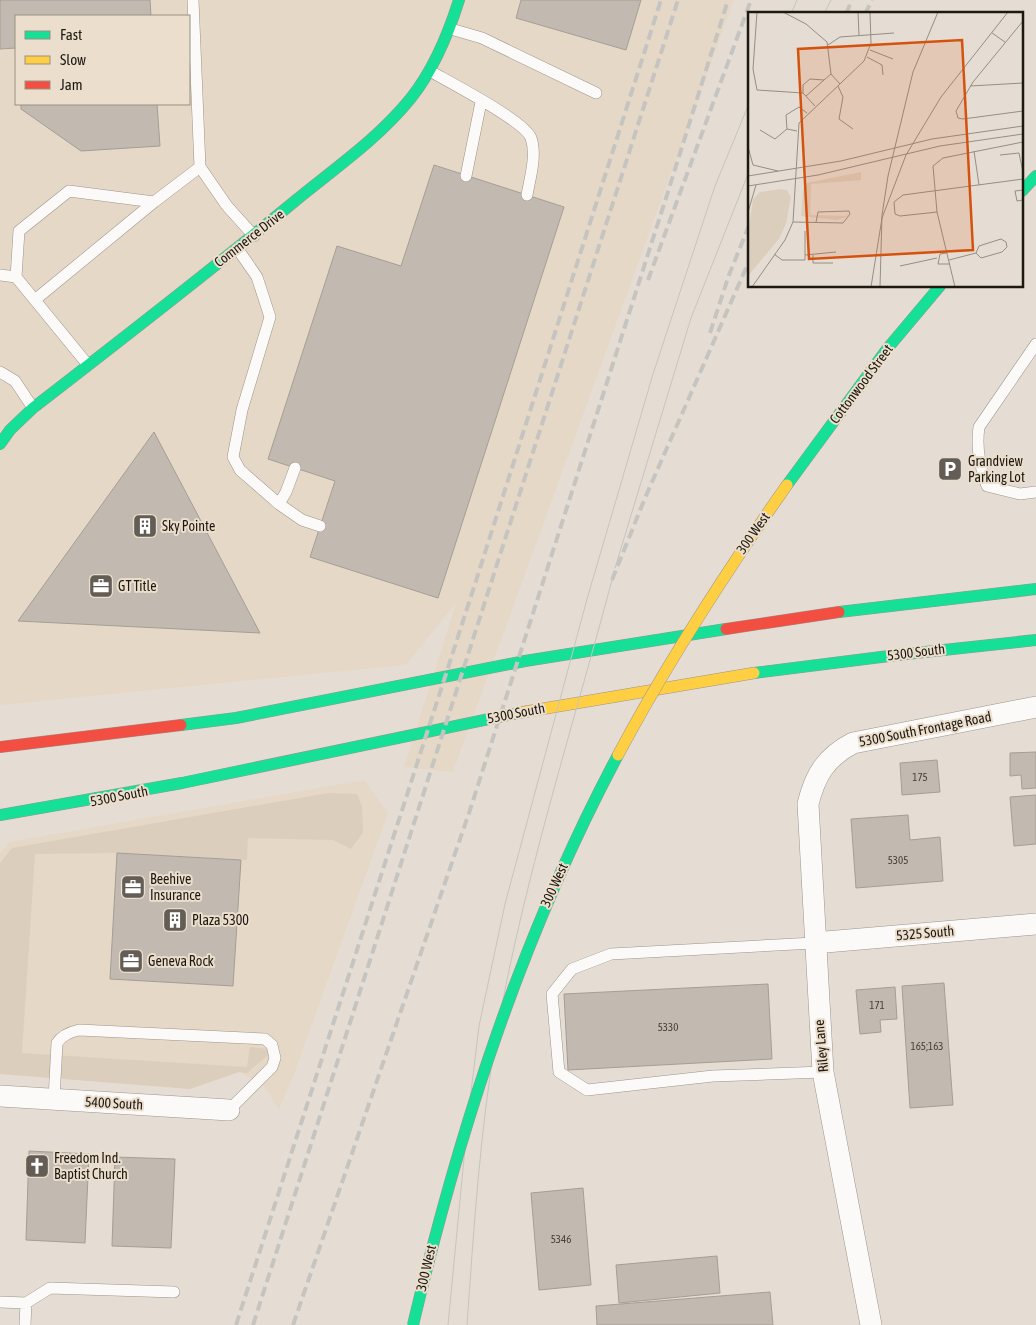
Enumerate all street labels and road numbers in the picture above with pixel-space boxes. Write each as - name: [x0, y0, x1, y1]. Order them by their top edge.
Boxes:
- street label: Commerce Drive: [211, 206, 287, 270]
- street label: Cottonwood Street: [826, 341, 896, 427]
- street label: 300 West: [733, 509, 773, 557]
- street label: 5300 South: [886, 641, 946, 663]
- street label: 5300 South: [486, 700, 546, 726]
- street label: 5300 South Frontage Road: [858, 708, 992, 750]
- street label: 5300 South: [89, 783, 149, 809]
- street label: 300 West: [537, 860, 571, 910]
- street label: 5325 South: [895, 922, 955, 944]
- street label: Riley Lane: [811, 1019, 831, 1073]
- street label: 5400 South: [84, 1093, 144, 1113]
- street label: 300 West: [413, 1243, 439, 1293]

